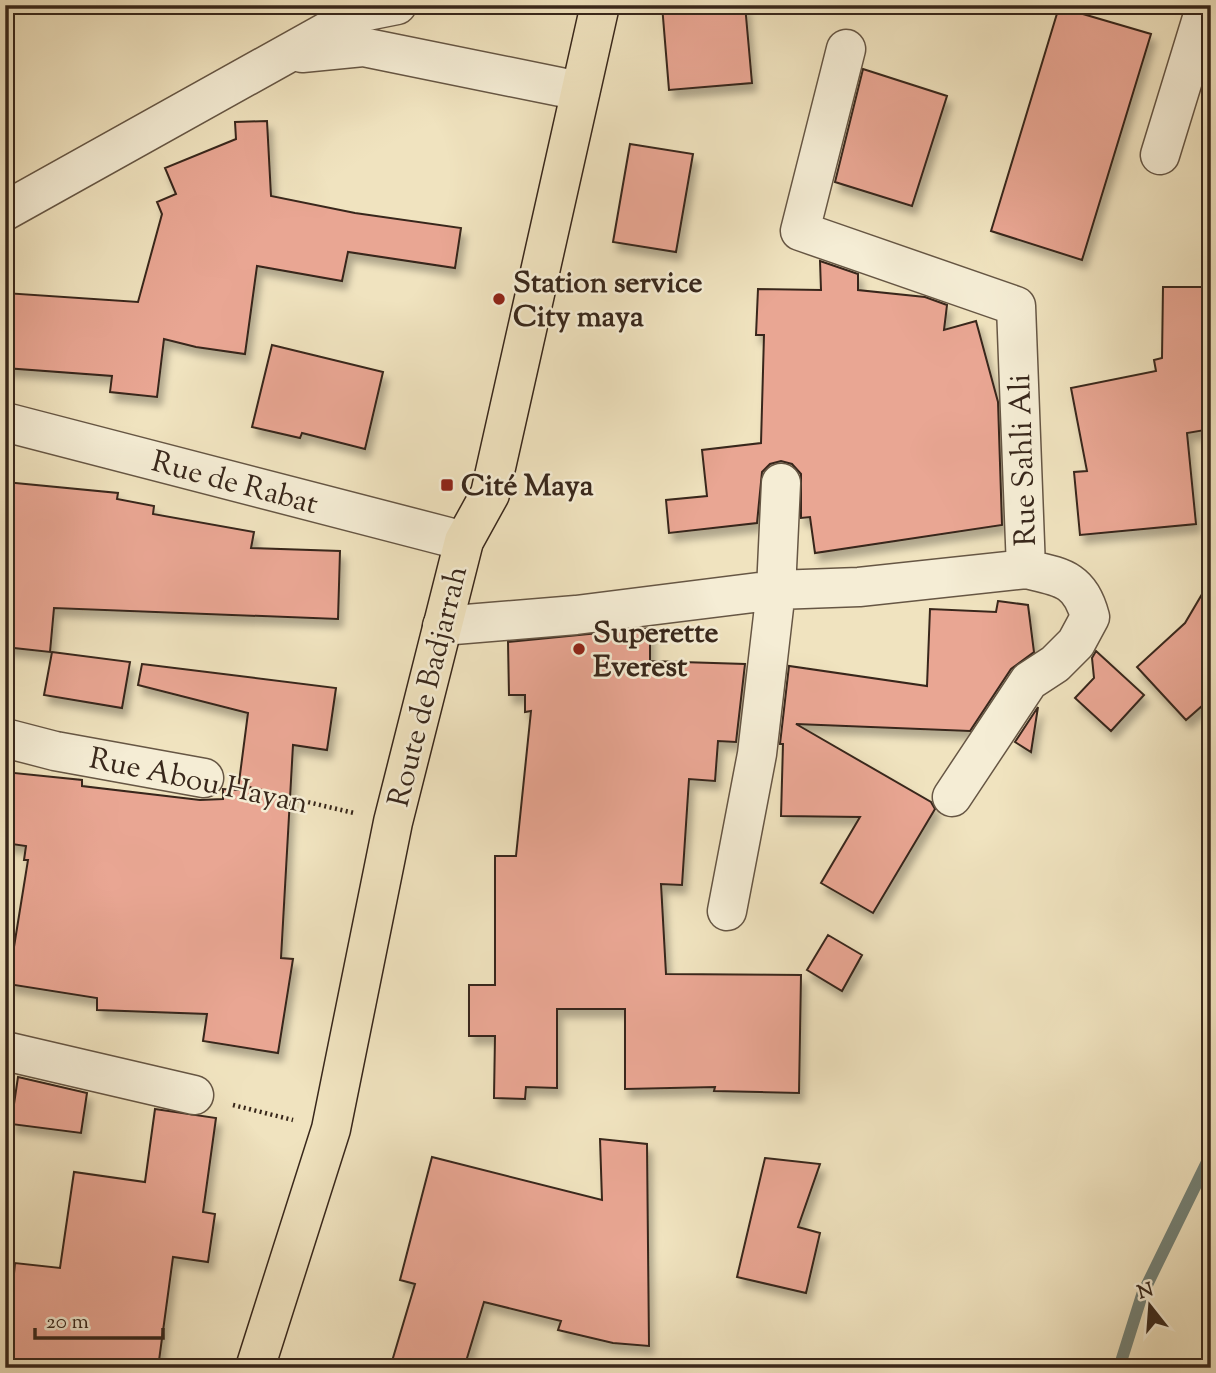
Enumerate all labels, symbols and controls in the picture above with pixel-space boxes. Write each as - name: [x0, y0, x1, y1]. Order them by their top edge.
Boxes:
- place label: Station service City maya: [513, 263, 702, 340]
- marker: Station service City maya: [491, 291, 507, 307]
- street label: Rue Sahli Ali: [1000, 373, 1049, 547]
- street label: Rue de Rabat: [146, 442, 322, 527]
- place label: Cité Maya: [461, 466, 594, 509]
- marker: Cité Maya: [439, 477, 455, 493]
- street label: Route de Badjarrah: [379, 561, 480, 812]
- place label: Superette Everest: [593, 613, 718, 690]
- marker: Superette Everest: [571, 641, 587, 657]
- street label: Rue Abou Hayan: [85, 738, 312, 827]
- north arrow: [1114, 1272, 1184, 1342]
- text: N: [1135, 1277, 1157, 1307]
- scale bar: [35, 1296, 163, 1340]
- text: 20 m: [46, 1308, 89, 1338]

